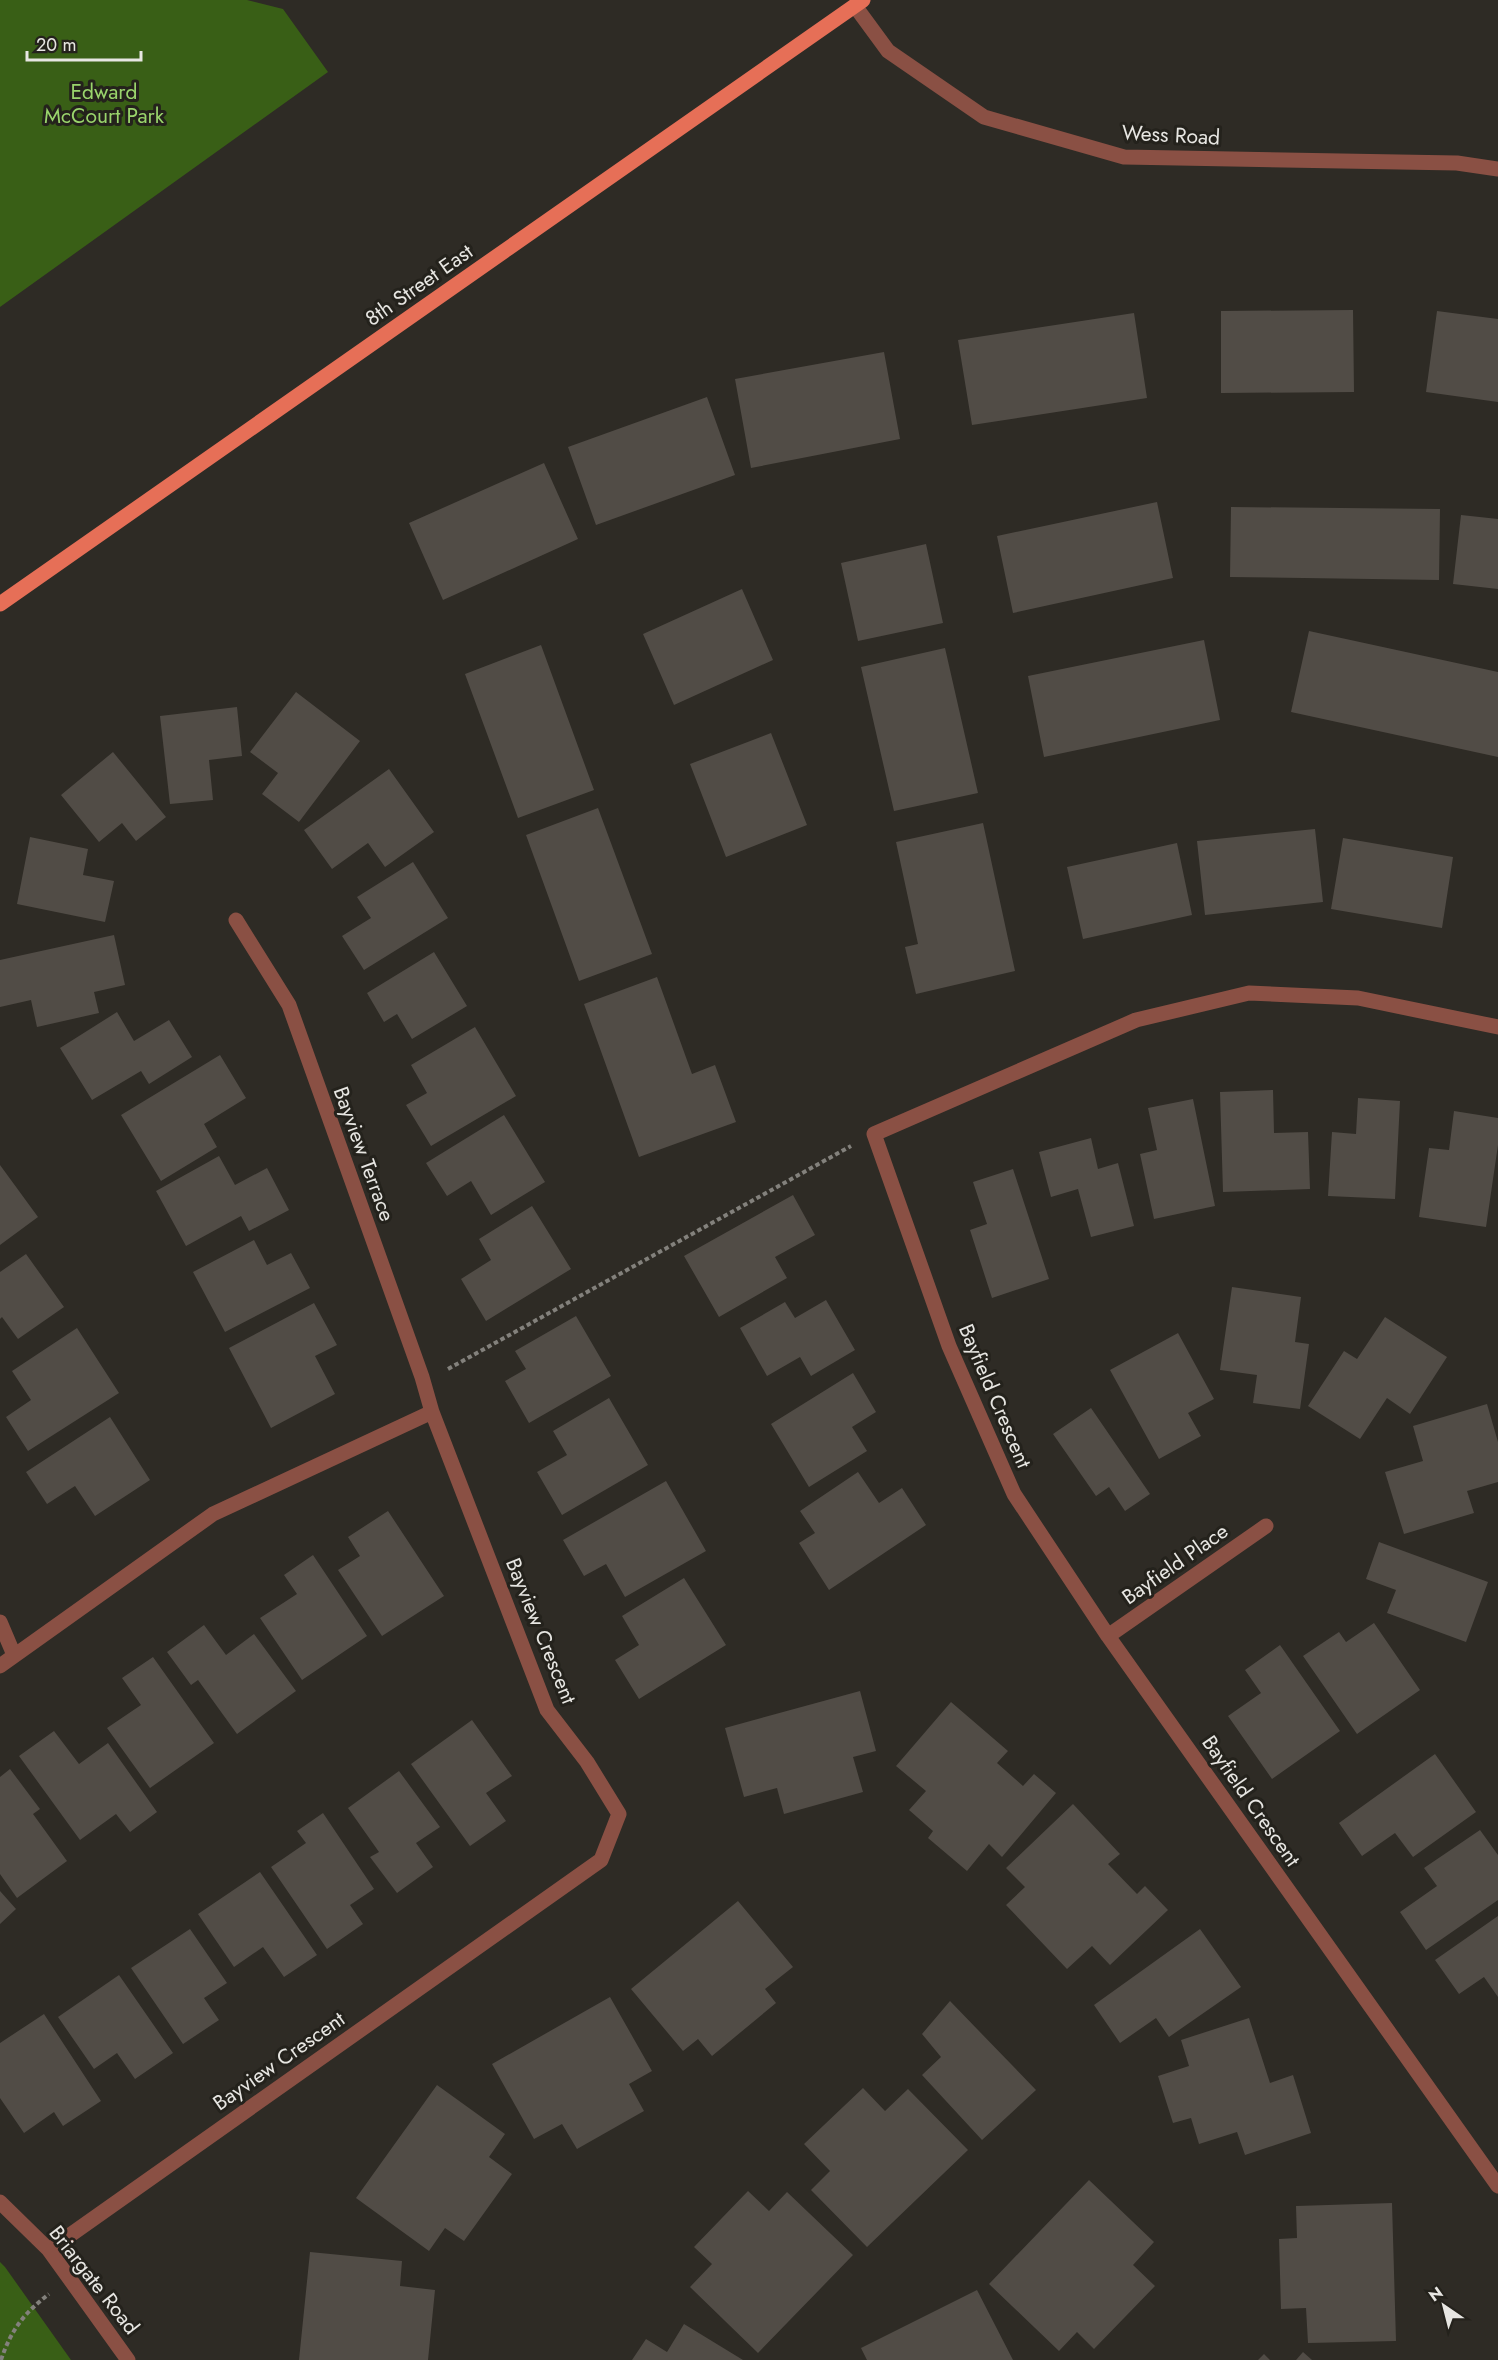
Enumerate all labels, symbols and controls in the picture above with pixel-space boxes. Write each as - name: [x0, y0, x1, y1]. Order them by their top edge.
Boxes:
- scale bar: [27, 24, 141, 62]
- text: 20 m: [36, 32, 76, 58]
- park label: Edward McCourt Park: [44, 77, 165, 131]
- street label: Wess Road: [1121, 117, 1221, 153]
- street label: 8th Street East: [359, 237, 479, 333]
- street label: Bayview Terrace: [326, 1083, 402, 1226]
- street label: Bayfield Crescent: [951, 1319, 1039, 1473]
- street label: Bayfield Place: [1116, 1516, 1234, 1612]
- street label: Bayview Crescent: [498, 1554, 584, 1708]
- street label: Bayfield Crescent: [1195, 1729, 1307, 1873]
- street label: Bayview Crescent: [207, 2004, 351, 2118]
- street label: Briargate Road: [42, 2219, 146, 2341]
- north arrow: [1414, 2276, 1474, 2336]
- text: N: [1424, 2281, 1447, 2307]

